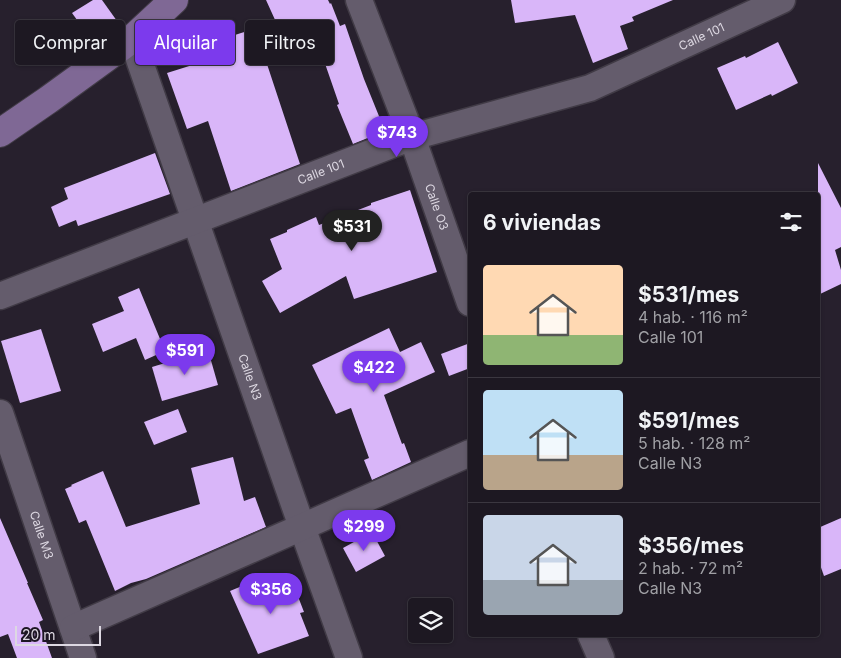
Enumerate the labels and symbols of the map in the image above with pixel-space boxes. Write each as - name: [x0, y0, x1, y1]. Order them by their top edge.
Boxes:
- street label: Calle 101: [676, 19, 727, 53]
- pin: $743: [367, 116, 427, 158]
- street label: Calle 101: [295, 156, 346, 188]
- street label: Calle O3: [422, 182, 452, 232]
- pin: $531: [322, 210, 382, 252]
- pin: $591: [155, 334, 215, 376]
- pin: $422: [344, 350, 404, 393]
- street label: Calle N3: [235, 352, 265, 402]
- street label: Calle M3: [27, 509, 57, 561]
- pin: $299: [334, 510, 394, 552]
- pin: $356: [241, 572, 301, 615]
- scale bar: [15, 623, 101, 646]

